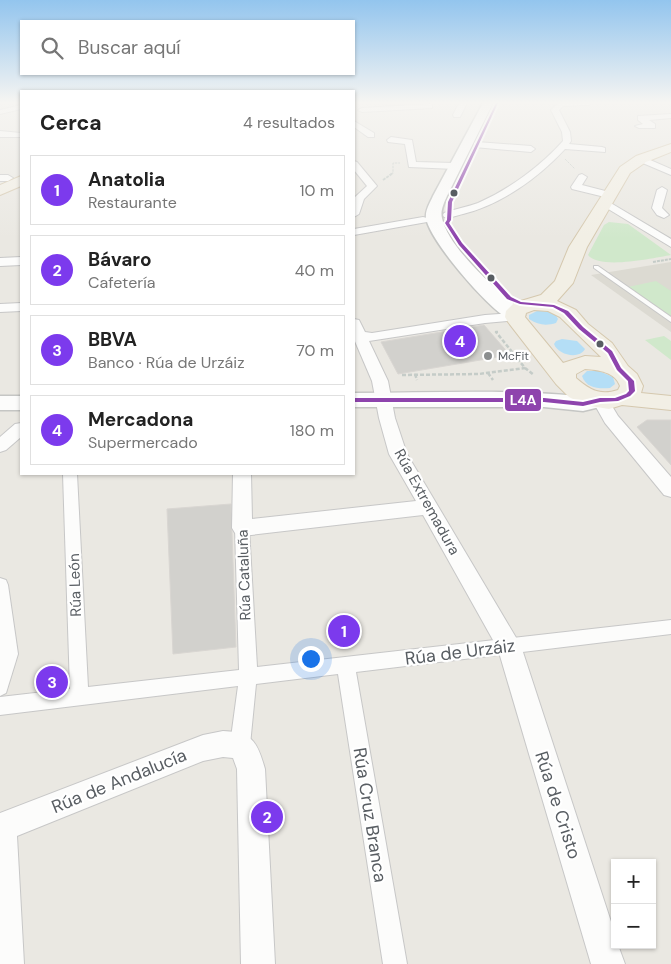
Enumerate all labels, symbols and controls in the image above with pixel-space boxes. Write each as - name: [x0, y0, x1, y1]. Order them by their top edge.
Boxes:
- search box: [20, 20, 355, 75]
- icon: search: [38, 34, 66, 62]
- text: Buscar aquí: [78, 35, 181, 60]
- text: Cerca: [40, 109, 102, 137]
- text: 4 resultados: [243, 112, 335, 133]
- text: Anatolia: [88, 167, 165, 192]
- text: 1: [54, 180, 60, 201]
- text: 10 m: [300, 180, 334, 201]
- unlabelled marker: [449, 188, 459, 198]
- text: Restaurante: [88, 192, 177, 213]
- text: Bávaro: [88, 247, 151, 272]
- text: 2: [52, 260, 62, 281]
- text: 40 m: [295, 260, 334, 281]
- text: Cafetería: [88, 272, 155, 293]
- unlabelled marker: [486, 273, 496, 283]
- pin: 4: [444, 322, 476, 360]
- text: BBVA: [88, 327, 137, 352]
- unlabelled marker: [595, 339, 605, 349]
- text: 3: [52, 340, 62, 361]
- text: 70 m: [296, 340, 334, 361]
- place label: McFit: [498, 348, 529, 364]
- marker: McFit: [482, 350, 494, 362]
- text: Banco · Rúa de Urzáiz: [88, 352, 244, 373]
- line badge: L4A: [504, 388, 542, 412]
- text: L4A: [510, 391, 536, 409]
- text: Mercadona: [88, 407, 193, 432]
- text: 4: [52, 420, 62, 441]
- text: 180 m: [290, 420, 334, 441]
- text: Supermercado: [88, 432, 198, 453]
- street label: Rúa Extremadura: [390, 445, 464, 559]
- street label: Rúa Cataluña: [232, 529, 256, 621]
- street label: Rúa León: [64, 553, 86, 617]
- pin: 1: [328, 612, 360, 650]
- street label: Rúa de Urzáiz: [403, 633, 517, 671]
- your location: [298, 646, 324, 672]
- pin: 3: [36, 663, 68, 701]
- street label: Rúa de Andalucía: [48, 743, 190, 819]
- street label: Rúa Cruz Branca: [347, 746, 393, 884]
- street label: Rúa de Cristo: [529, 748, 587, 862]
- pin: 2: [251, 798, 283, 836]
- map controls: [611, 859, 656, 949]
- button: +: [611, 859, 656, 904]
- button: −: [611, 904, 656, 949]

